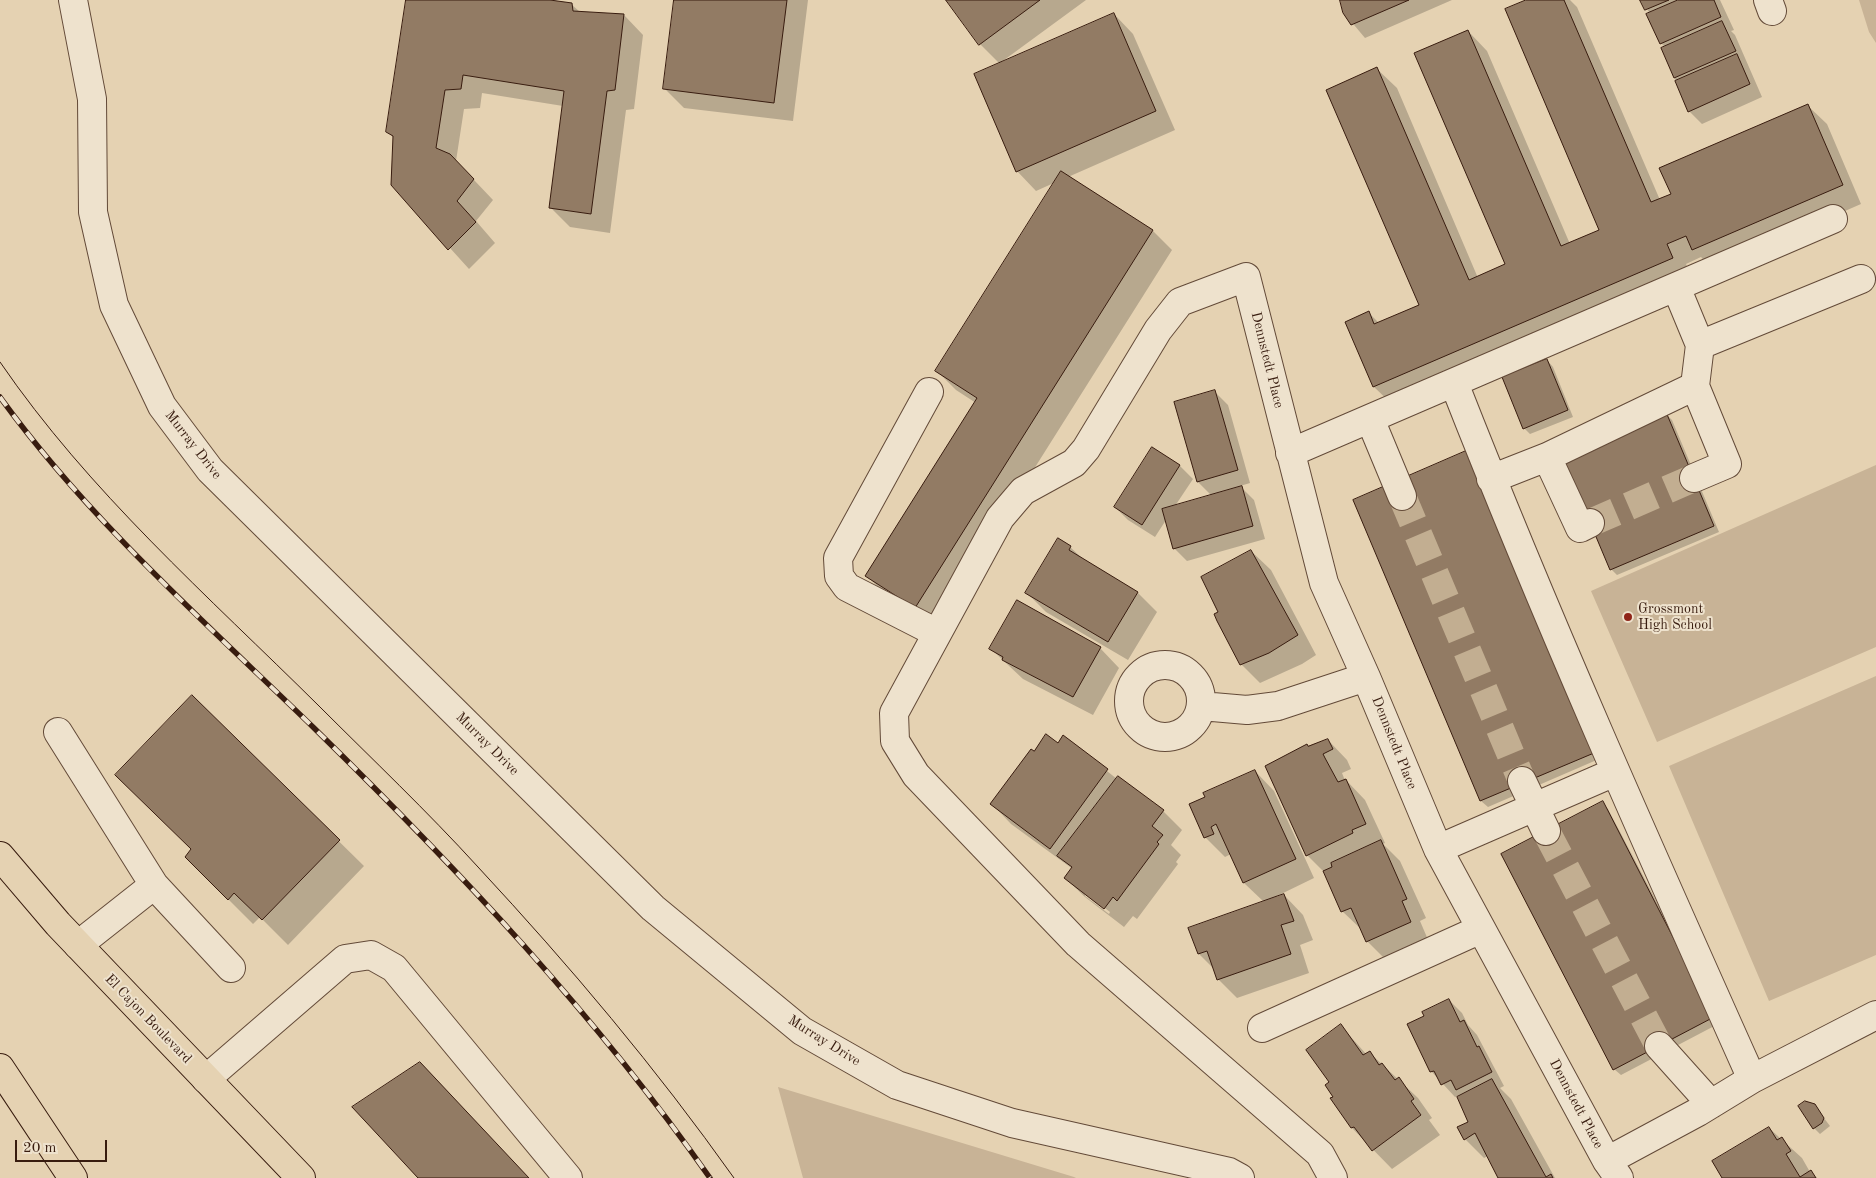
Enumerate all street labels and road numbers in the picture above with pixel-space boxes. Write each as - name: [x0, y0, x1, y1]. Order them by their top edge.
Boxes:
- street label: Dennstedt Place: [1247, 310, 1287, 410]
- street label: Murray Drive: [161, 407, 225, 483]
- street label: Dennstedt Place: [1368, 694, 1420, 792]
- street label: Murray Drive: [452, 709, 522, 779]
- street label: El Cajon Boulevard: [101, 971, 195, 1067]
- street label: Murray Drive: [785, 1012, 863, 1070]
- street label: Dennstedt Place: [1545, 1056, 1607, 1152]

